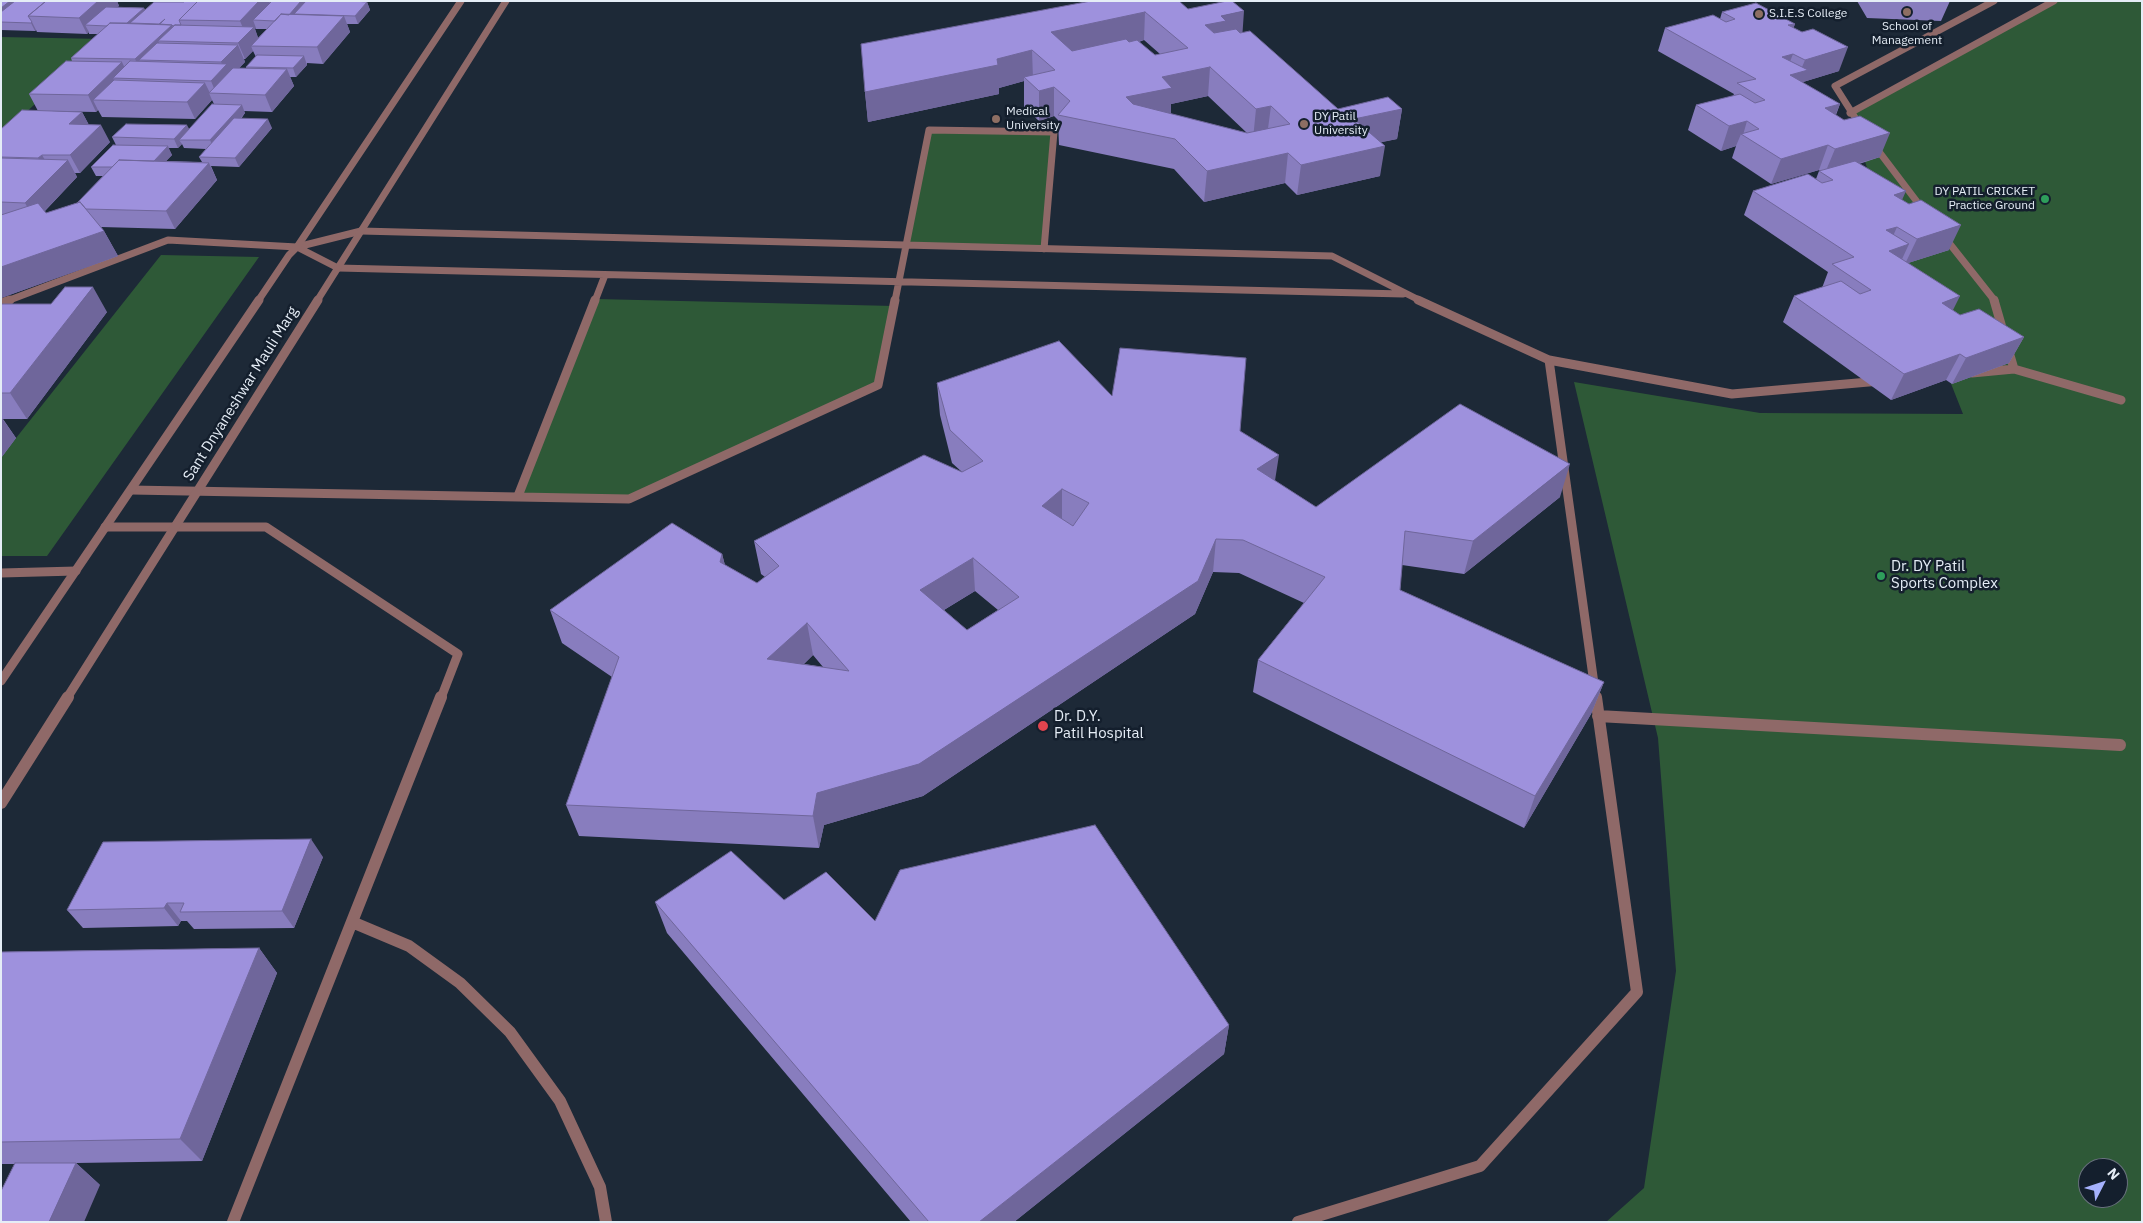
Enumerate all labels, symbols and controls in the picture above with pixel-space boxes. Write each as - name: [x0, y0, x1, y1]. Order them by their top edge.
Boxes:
- marker: School of Management: [1901, 6, 1913, 18]
- place label: S.I.E.S College: [1769, 7, 1847, 21]
- marker: S.I.E.S College: [1753, 8, 1765, 20]
- place label: School of Management: [1872, 20, 1942, 48]
- place label: Medical University: [1006, 105, 1060, 133]
- place label: DY Patil University: [1314, 110, 1368, 138]
- marker: Medical University: [990, 113, 1002, 125]
- marker: DY Patil University: [1298, 118, 1310, 130]
- place label: DY PATIL CRICKET Practice Ground: [1934, 185, 2035, 213]
- marker: DY PATIL CRICKET Practice Ground: [2039, 193, 2051, 205]
- street label: Sant Dnyaneshwar Mauli Marg: [180, 304, 302, 484]
- place label: Dr. DY Patil Sports Complex: [1891, 558, 1998, 593]
- marker: Dr. DY Patil Sports Complex: [1875, 570, 1887, 582]
- place label: Dr. D.Y. Patil Hospital: [1054, 708, 1144, 743]
- marker: Dr. D.Y. Patil Hospital: [1036, 719, 1050, 733]
- north arrow: [2078, 1158, 2128, 1208]
- text: N: [2103, 1164, 2124, 1184]

